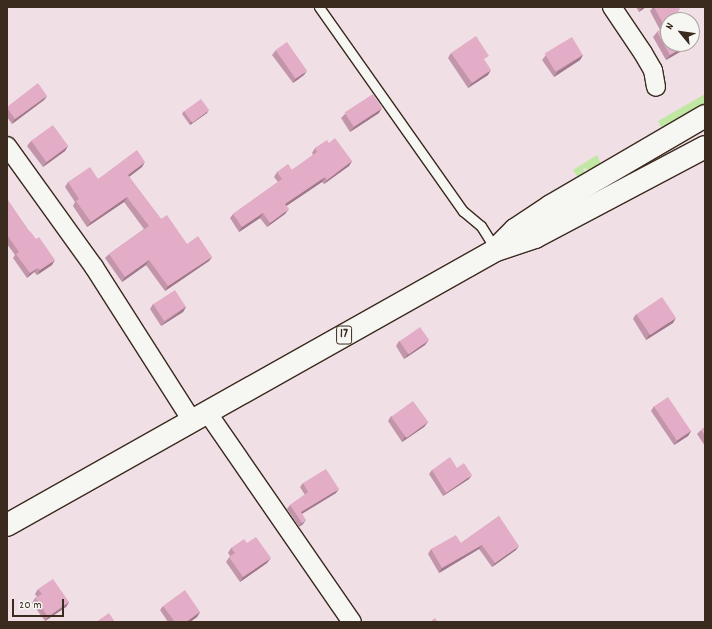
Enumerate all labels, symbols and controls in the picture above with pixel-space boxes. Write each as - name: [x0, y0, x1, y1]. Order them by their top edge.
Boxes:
- north arrow: [660, 12, 700, 52]
- text: N: [662, 20, 679, 33]
- road number: 17: [336, 324, 352, 346]
- scale bar: [14, 591, 66, 617]
- text: 20 m: [19, 597, 42, 614]

